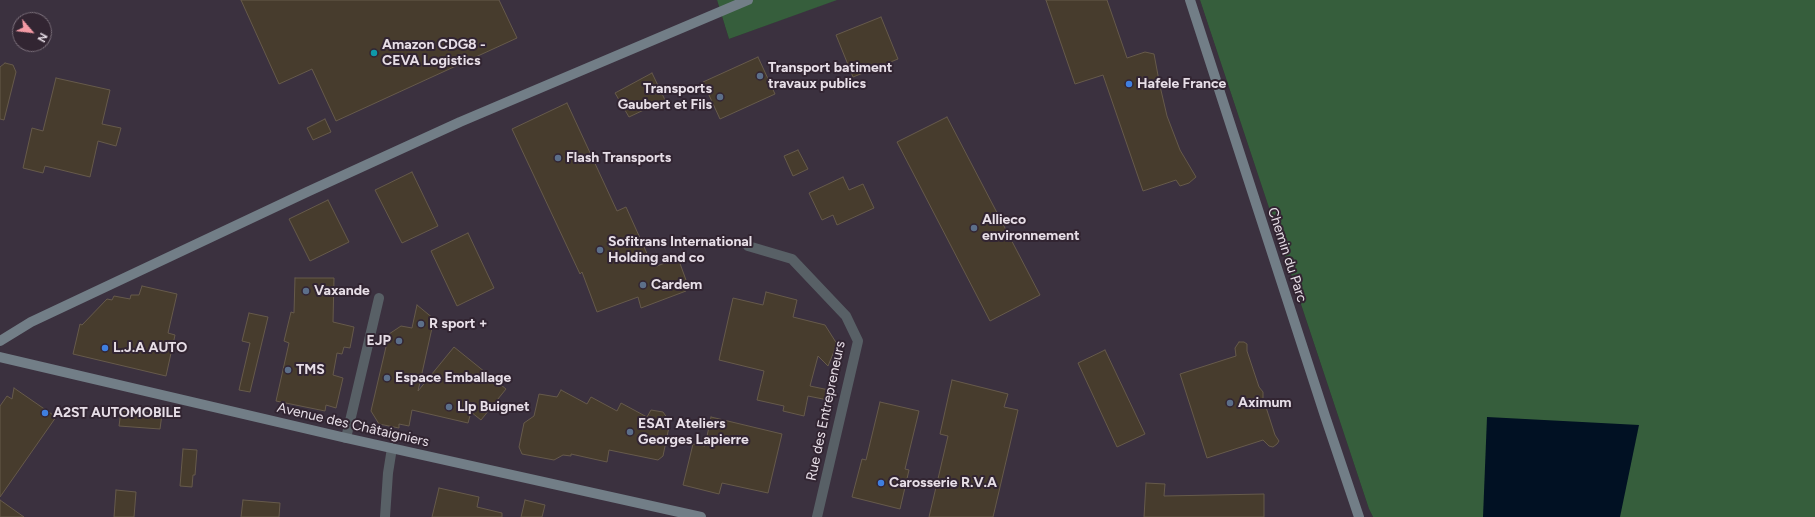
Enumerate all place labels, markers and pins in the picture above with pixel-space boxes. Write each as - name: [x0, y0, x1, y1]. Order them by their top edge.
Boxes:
- place label: Amazon CDG8 - CEVA Logistics: [382, 37, 486, 70]
- marker: Amazon CDG8 - CEVA Logistics: [369, 48, 379, 58]
- place label: Transport batiment travaux publics: [768, 60, 892, 92]
- marker: Transport batiment travaux publics: [755, 71, 765, 81]
- place label: Hafele France: [1137, 76, 1226, 92]
- marker: Hafele France: [1124, 79, 1134, 89]
- place label: Transports Gaubert et Fils: [618, 81, 712, 114]
- marker: Transports Gaubert et Fils: [715, 92, 725, 102]
- place label: Flash Transports: [566, 150, 671, 166]
- marker: Flash Transports: [553, 153, 563, 163]
- place label: Allieco environnement: [982, 212, 1080, 244]
- marker: Allieco environnement: [969, 223, 979, 233]
- place label: Sofitrans International Holding and co: [608, 234, 752, 266]
- marker: Sofitrans International Holding and co: [595, 245, 605, 255]
- place label: Cardem: [651, 277, 702, 293]
- marker: Cardem: [638, 280, 648, 290]
- place label: Vaxande: [314, 283, 370, 299]
- marker: Vaxande: [301, 286, 311, 296]
- place label: R sport +: [429, 316, 488, 332]
- marker: R sport +: [416, 319, 426, 329]
- place label: EJP: [367, 333, 391, 349]
- marker: EJP: [394, 336, 404, 346]
- place label: L.J.A AUTO: [113, 340, 187, 356]
- marker: L.J.A AUTO: [100, 343, 110, 353]
- place label: TMS: [296, 362, 325, 378]
- marker: TMS: [283, 365, 293, 375]
- place label: Espace Emballage: [395, 370, 511, 386]
- marker: Espace Emballage: [382, 373, 392, 383]
- place label: Aximum: [1238, 395, 1292, 411]
- marker: Aximum: [1225, 398, 1235, 408]
- place label: Llp Buignet: [457, 399, 530, 415]
- marker: Llp Buignet: [444, 402, 454, 412]
- place label: A2ST AUTOMOBILE: [53, 405, 181, 421]
- marker: A2ST AUTOMOBILE: [40, 408, 50, 418]
- place label: ESAT Ateliers Georges Lapierre: [638, 416, 749, 448]
- marker: ESAT Ateliers Georges Lapierre: [625, 427, 635, 437]
- place label: Carosserie R.V.A: [889, 475, 997, 491]
- marker: Carosserie R.V.A: [876, 478, 886, 488]

